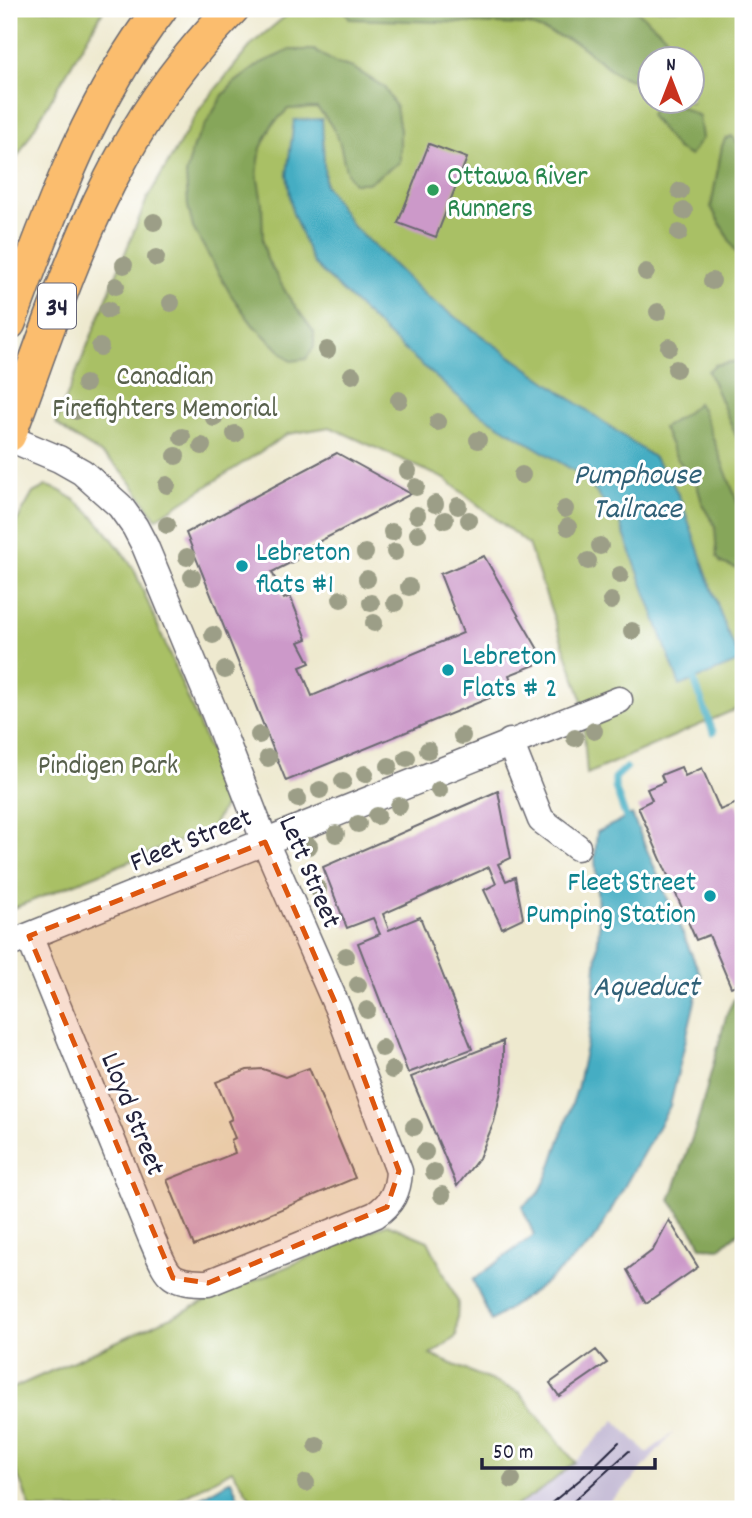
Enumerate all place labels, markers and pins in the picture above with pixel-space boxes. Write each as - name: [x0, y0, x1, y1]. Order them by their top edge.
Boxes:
- place label: Ottawa River Runners: [447, 159, 588, 231]
- marker: Ottawa River Runners: [425, 182, 441, 198]
- place label: Lebreton flats #1: [256, 535, 350, 607]
- marker: Lebreton flats #1: [234, 558, 250, 574]
- place label: Lebreton Flats # 2: [462, 639, 558, 711]
- marker: Lebreton Flats # 2: [440, 662, 456, 678]
- place label: Fleet Street Pumping Station: [526, 865, 696, 937]
- marker: Fleet Street Pumping Station: [702, 888, 718, 904]

